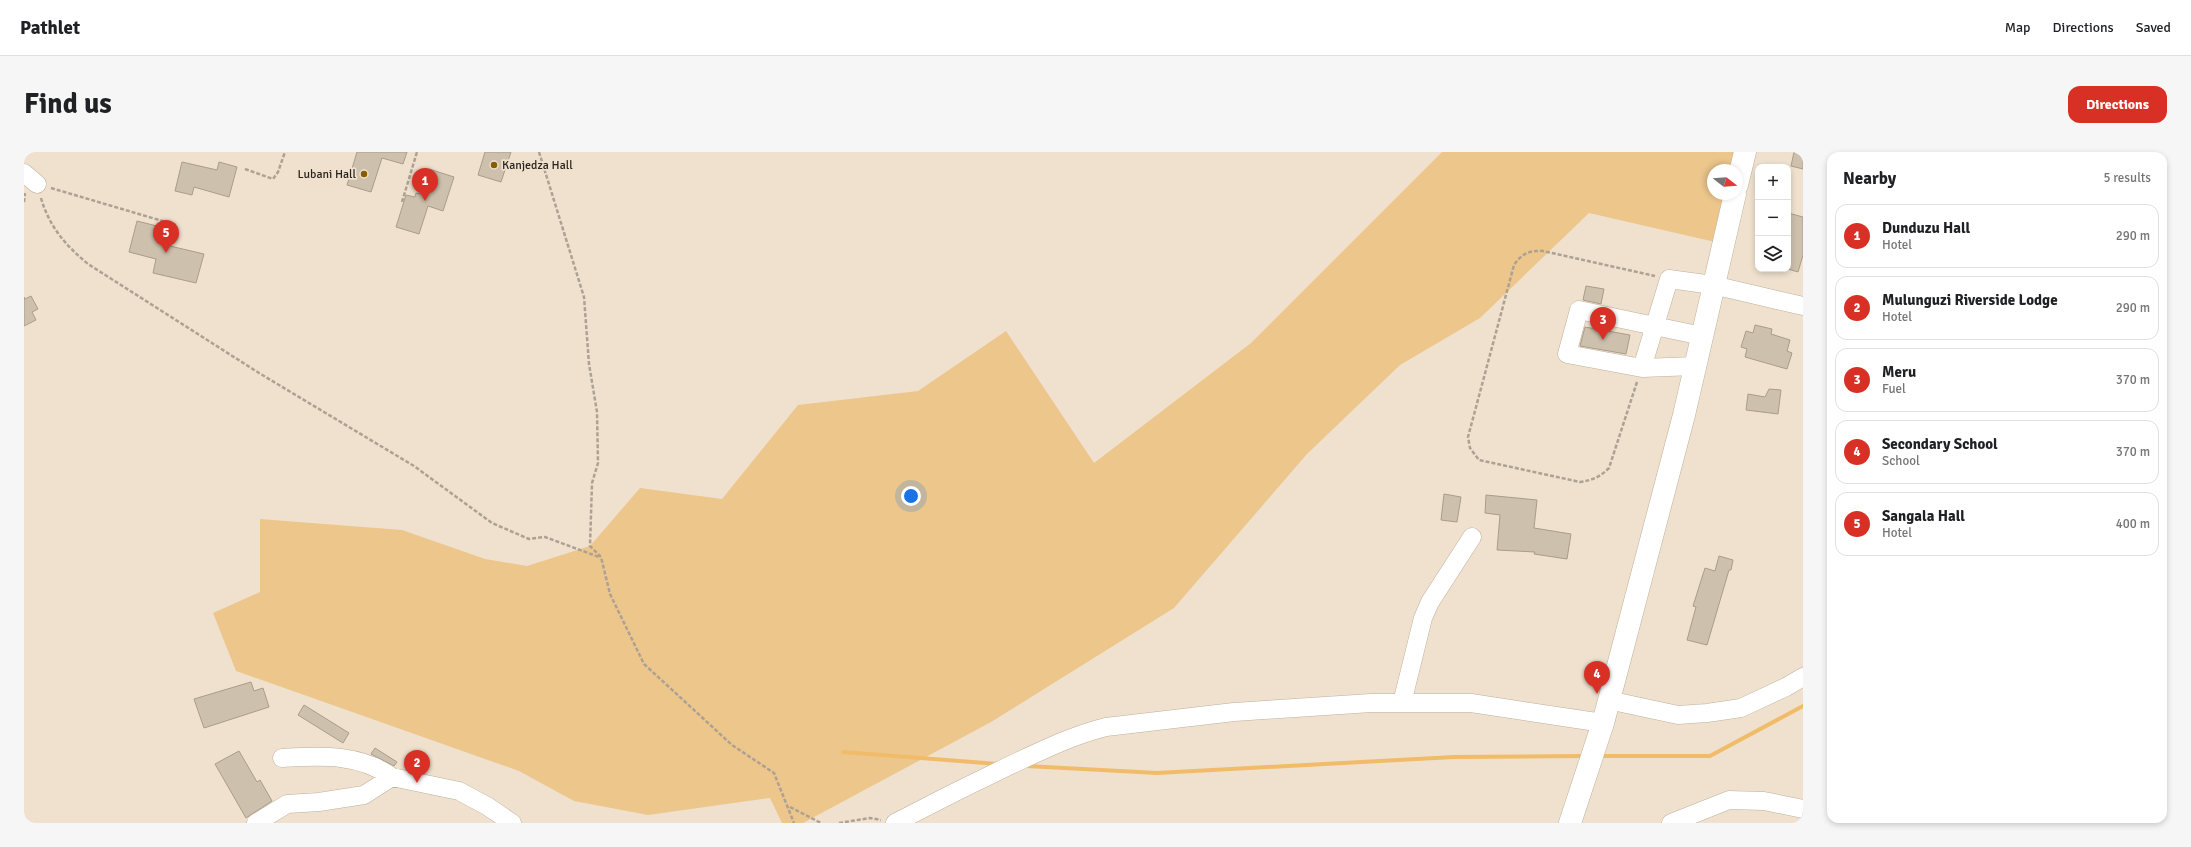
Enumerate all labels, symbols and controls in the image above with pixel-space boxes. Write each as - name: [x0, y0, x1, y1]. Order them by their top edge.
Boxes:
- text: Pathlet: [20, 16, 80, 40]
- text: Map: [2005, 19, 2031, 36]
- text: Directions: [2053, 19, 2114, 36]
- text: Saved: [2136, 19, 2171, 36]
- button: Directions: [2068, 86, 2167, 123]
- text: Find us: [24, 87, 112, 121]
- place label: Kanjedza Hall: [502, 158, 573, 173]
- marker: Kanjedza Hall: [489, 160, 499, 170]
- north arrow: [1707, 164, 1743, 200]
- map controls: [1755, 164, 1791, 272]
- button: +: [1755, 164, 1791, 200]
- place label: Lubani Hall: [298, 167, 356, 182]
- pin: 1: [412, 168, 438, 201]
- text: Nearby: [1843, 168, 1896, 189]
- marker: Lubani Hall: [359, 169, 369, 179]
- text: 5 results: [2103, 170, 2151, 186]
- button: −: [1755, 200, 1791, 236]
- text: Dunduzu Hall: [1882, 219, 1970, 237]
- pin: 5: [153, 220, 179, 253]
- text: 1: [1853, 228, 1861, 244]
- text: 290 m: [2116, 228, 2150, 244]
- button: layers: [1755, 236, 1791, 272]
- text: Hotel: [1882, 237, 1912, 253]
- text: Mulunguzi Riverside Lodge: [1882, 291, 2058, 309]
- text: 2: [1853, 300, 1861, 316]
- text: 290 m: [2116, 300, 2150, 316]
- pin: 3: [1590, 307, 1616, 340]
- text: Hotel: [1882, 309, 1912, 325]
- text: Meru: [1882, 363, 1916, 381]
- text: 3: [1853, 372, 1861, 388]
- text: 370 m: [2116, 372, 2150, 388]
- text: Fuel: [1882, 381, 1906, 397]
- text: Secondary School: [1882, 435, 1998, 453]
- text: 4: [1853, 444, 1861, 460]
- text: 370 m: [2116, 444, 2150, 460]
- text: School: [1882, 453, 1920, 469]
- your location: [901, 486, 921, 506]
- text: Sangala Hall: [1882, 507, 1965, 525]
- text: 5: [1853, 516, 1861, 532]
- text: 400 m: [2116, 516, 2150, 532]
- text: Hotel: [1882, 525, 1912, 541]
- pin: 4: [1584, 661, 1610, 694]
- pin: 2: [404, 750, 430, 783]

